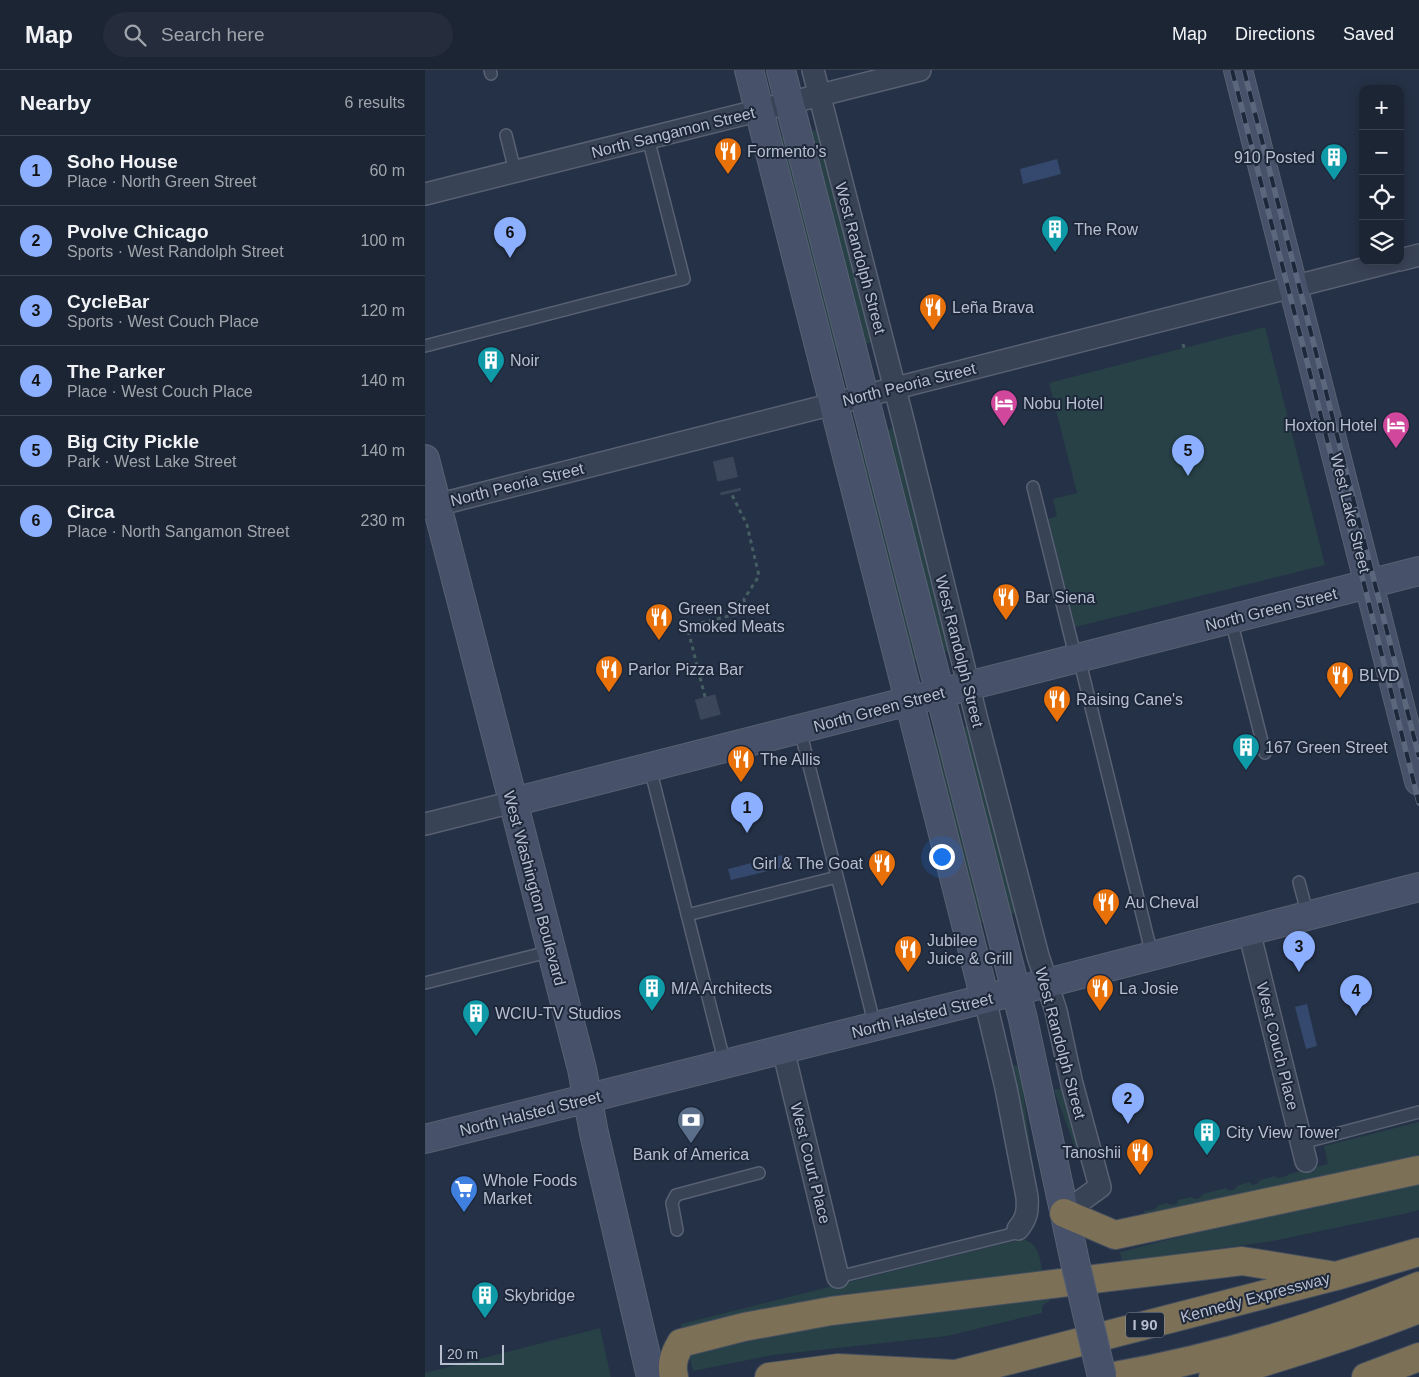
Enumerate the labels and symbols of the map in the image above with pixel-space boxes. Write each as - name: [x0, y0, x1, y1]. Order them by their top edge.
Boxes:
- street label: North Sangamon Street: [590, 104, 757, 161]
- restaurant icon: Formento's: [713, 136, 743, 175]
- building icon: 910 Posted: [1319, 142, 1349, 181]
- place label: Formento's: [747, 143, 827, 160]
- place label: 910 Posted: [1234, 149, 1315, 166]
- street label: West Randolph Street: [832, 180, 889, 336]
- building icon: The Row: [1040, 214, 1070, 253]
- pin: 6: [494, 217, 526, 258]
- place label: The Row: [1074, 221, 1138, 238]
- restaurant icon: Leña Brava: [918, 292, 948, 331]
- place label: Leña Brava: [952, 299, 1034, 316]
- building icon: Noir: [476, 345, 506, 384]
- place label: Noir: [510, 352, 540, 369]
- street label: North Peoria Street: [841, 360, 978, 409]
- hotel icon: Nobu Hotel: [989, 388, 1019, 427]
- place label: Nobu Hotel: [1023, 395, 1103, 412]
- hotel icon: Hoxton Hotel: [1381, 410, 1411, 449]
- place label: Hoxton Hotel: [1285, 417, 1377, 434]
- pin: 5: [1172, 435, 1204, 476]
- street label: West Lake Street: [1327, 452, 1374, 575]
- street label: North Peoria Street: [449, 460, 586, 509]
- street label: West Randolph Street: [932, 573, 987, 730]
- restaurant icon: Bar Siena: [991, 582, 1021, 621]
- street label: North Green Street: [1203, 585, 1339, 634]
- place label: Bar Siena: [1025, 589, 1095, 606]
- place label: Green Street Smoked Meats: [678, 600, 785, 635]
- restaurant icon: Green Street Smoked Meats: [644, 602, 674, 641]
- restaurant icon: Parlor Pizza Bar: [594, 654, 624, 693]
- restaurant icon: BLVD: [1325, 660, 1355, 699]
- place label: Parlor Pizza Bar: [628, 661, 744, 678]
- place label: BLVD: [1359, 667, 1400, 684]
- street label: North Green Street: [812, 684, 947, 735]
- restaurant icon: Raising Cane's: [1042, 684, 1072, 723]
- place label: Raising Cane's: [1076, 691, 1183, 708]
- building icon: 167 Green Street: [1231, 732, 1261, 771]
- place label: 167 Green Street: [1265, 739, 1388, 756]
- restaurant icon: The Allis: [726, 744, 756, 783]
- place label: The Allis: [760, 751, 820, 768]
- street label: West Washington Boulevard: [500, 789, 569, 987]
- pin: 1: [731, 792, 763, 833]
- your location: [929, 844, 955, 870]
- restaurant icon: Girl & The Goat: [867, 848, 897, 887]
- place label: Girl & The Goat: [752, 855, 864, 872]
- restaurant icon: Au Cheval: [1091, 887, 1121, 926]
- place label: Au Cheval: [1125, 894, 1199, 911]
- pin: 3: [1283, 931, 1315, 972]
- place label: Jubilee Juice & Grill: [927, 932, 1012, 967]
- restaurant icon: Jubilee Juice & Grill: [893, 934, 923, 973]
- street label: West Randolph Street: [1032, 965, 1089, 1121]
- building icon: M/A Architects: [637, 973, 667, 1012]
- restaurant icon: La Josie: [1085, 973, 1115, 1012]
- pin: 4: [1340, 975, 1372, 1016]
- place label: M/A Architects: [671, 980, 772, 997]
- place label: La Josie: [1119, 980, 1179, 997]
- street label: West Couch Place: [1253, 980, 1302, 1112]
- street label: North Halsted Street: [850, 990, 995, 1041]
- building icon: WCIU-TV Studios: [461, 998, 491, 1037]
- place label: WCIU-TV Studios: [495, 1005, 621, 1022]
- pin: 2: [1112, 1083, 1144, 1124]
- street label: North Halsted Street: [458, 1088, 603, 1139]
- street label: West Court Place: [787, 1101, 834, 1226]
- bank icon: Bank of America: [676, 1105, 706, 1144]
- building icon: City View Tower: [1192, 1117, 1222, 1156]
- place label: City View Tower: [1226, 1124, 1340, 1141]
- restaurant icon: Tanoshii: [1125, 1137, 1155, 1176]
- place label: Tanoshii: [1062, 1144, 1121, 1161]
- place label: Bank of America: [633, 1146, 749, 1163]
- place label: Whole Foods Market: [483, 1172, 577, 1207]
- supermarket icon: Whole Foods Market: [449, 1174, 479, 1213]
- street label: Kennedy Expressway: [1179, 1269, 1332, 1326]
- building icon: Skybridge: [470, 1280, 500, 1319]
- place label: Skybridge: [504, 1287, 575, 1304]
- road number: I 90: [1126, 1312, 1164, 1338]
- scale bar: [440, 1342, 504, 1365]

